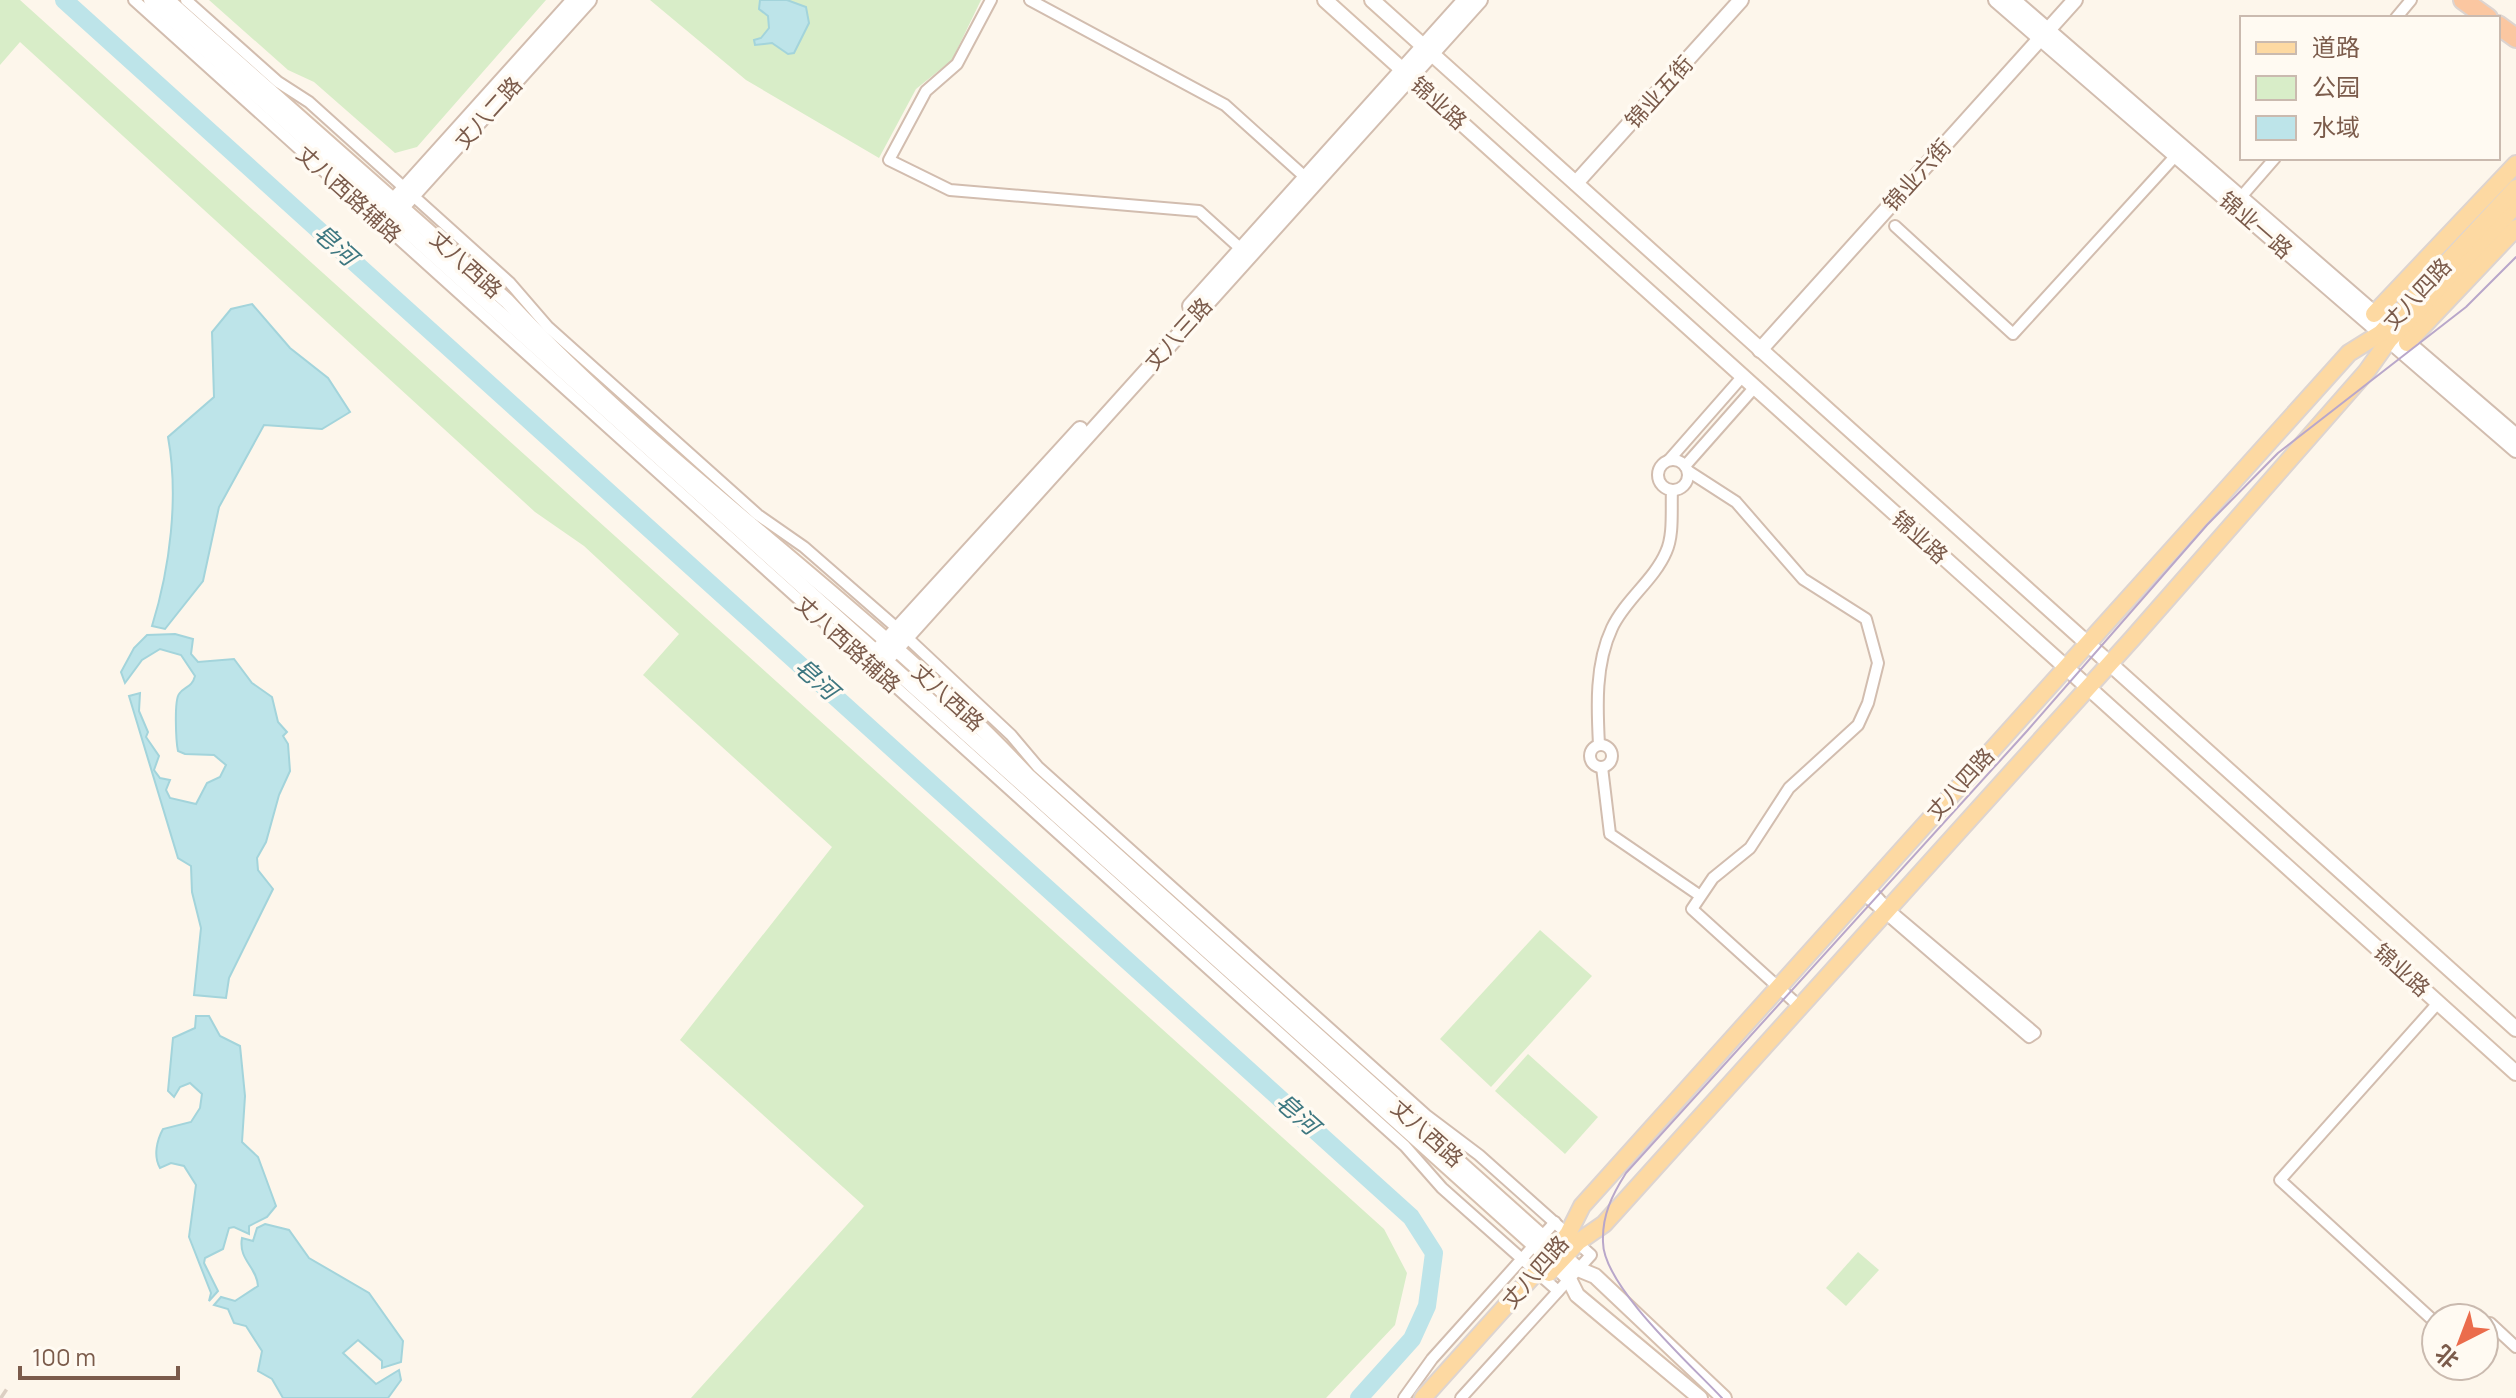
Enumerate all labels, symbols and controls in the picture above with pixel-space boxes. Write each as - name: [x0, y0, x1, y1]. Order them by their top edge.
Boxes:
- legend: [2240, 16, 2500, 160]
- text: 道路: [2312, 30, 2360, 63]
- street label: 锦业五街: [1618, 49, 1700, 135]
- street label: 丈八二路: [447, 70, 529, 156]
- street label: 锦业路: [1404, 70, 1474, 136]
- text: 公园: [2312, 70, 2360, 103]
- text: 水域: [2312, 110, 2360, 143]
- street label: 锦业六街: [1876, 132, 1958, 218]
- street label: 丈八西路辅路: [290, 139, 408, 249]
- street label: 锦业一路: [2213, 185, 2299, 265]
- water label: 皂河: [307, 216, 368, 275]
- street label: 丈八西路: [423, 223, 509, 305]
- street label: 丈八四路: [2376, 252, 2458, 336]
- street label: 丈八三路: [1137, 291, 1219, 377]
- street label: 锦业路: [1885, 504, 1955, 570]
- street label: 丈八西路辅路: [789, 589, 907, 699]
- water label: 皂河: [788, 650, 849, 709]
- street label: 丈八西路: [905, 656, 991, 738]
- street label: 丈八四路: [1919, 741, 2001, 827]
- street label: 锦业路: [2367, 937, 2437, 1003]
- water label: 皂河: [1269, 1085, 1330, 1144]
- street label: 丈八西路: [1384, 1092, 1470, 1174]
- street label: 丈八四路: [1495, 1229, 1575, 1315]
- north arrow: [2420, 1302, 2500, 1382]
- scale bar: [20, 1330, 178, 1380]
- text: 北: [2428, 1338, 2465, 1375]
- text: 100 m: [32, 1340, 96, 1373]

